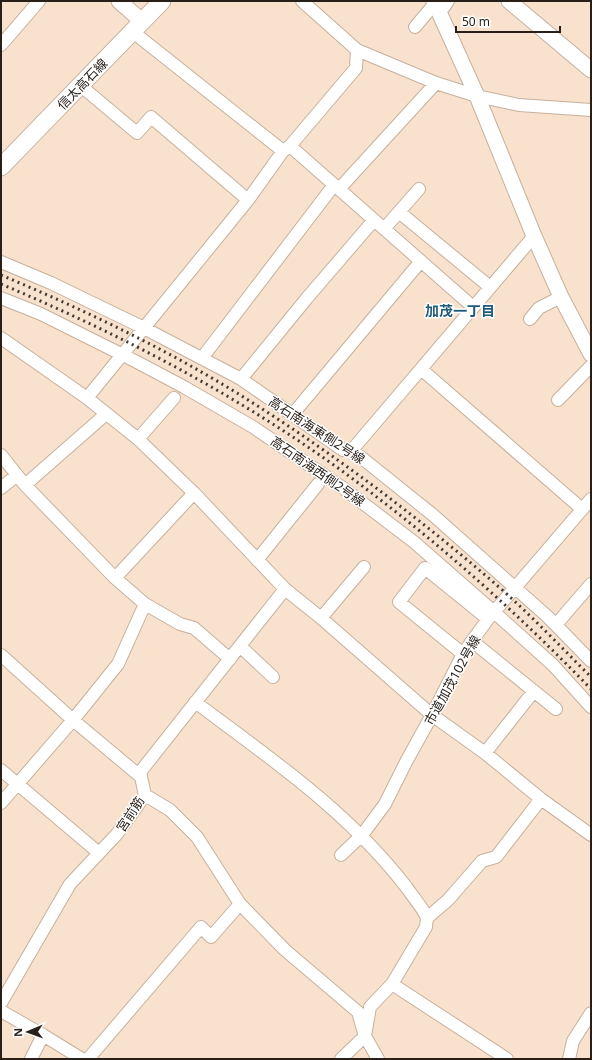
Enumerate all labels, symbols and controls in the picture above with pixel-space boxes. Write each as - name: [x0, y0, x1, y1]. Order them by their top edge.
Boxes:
- scale bar: [456, 8, 560, 34]
- text: 50 m: [462, 13, 490, 30]
- street label: 信太高石線: [53, 54, 111, 114]
- district label: 加茂一丁目: [425, 301, 495, 320]
- street label: 高石南海東側2号線: [265, 392, 369, 468]
- street label: 高石南海西側2号線: [267, 432, 369, 510]
- street label: 市道加茂102号線: [420, 632, 484, 728]
- street label: 宮前筋: [112, 793, 148, 835]
- north arrow: [8, 1012, 48, 1052]
- text: N: [10, 1028, 25, 1037]

